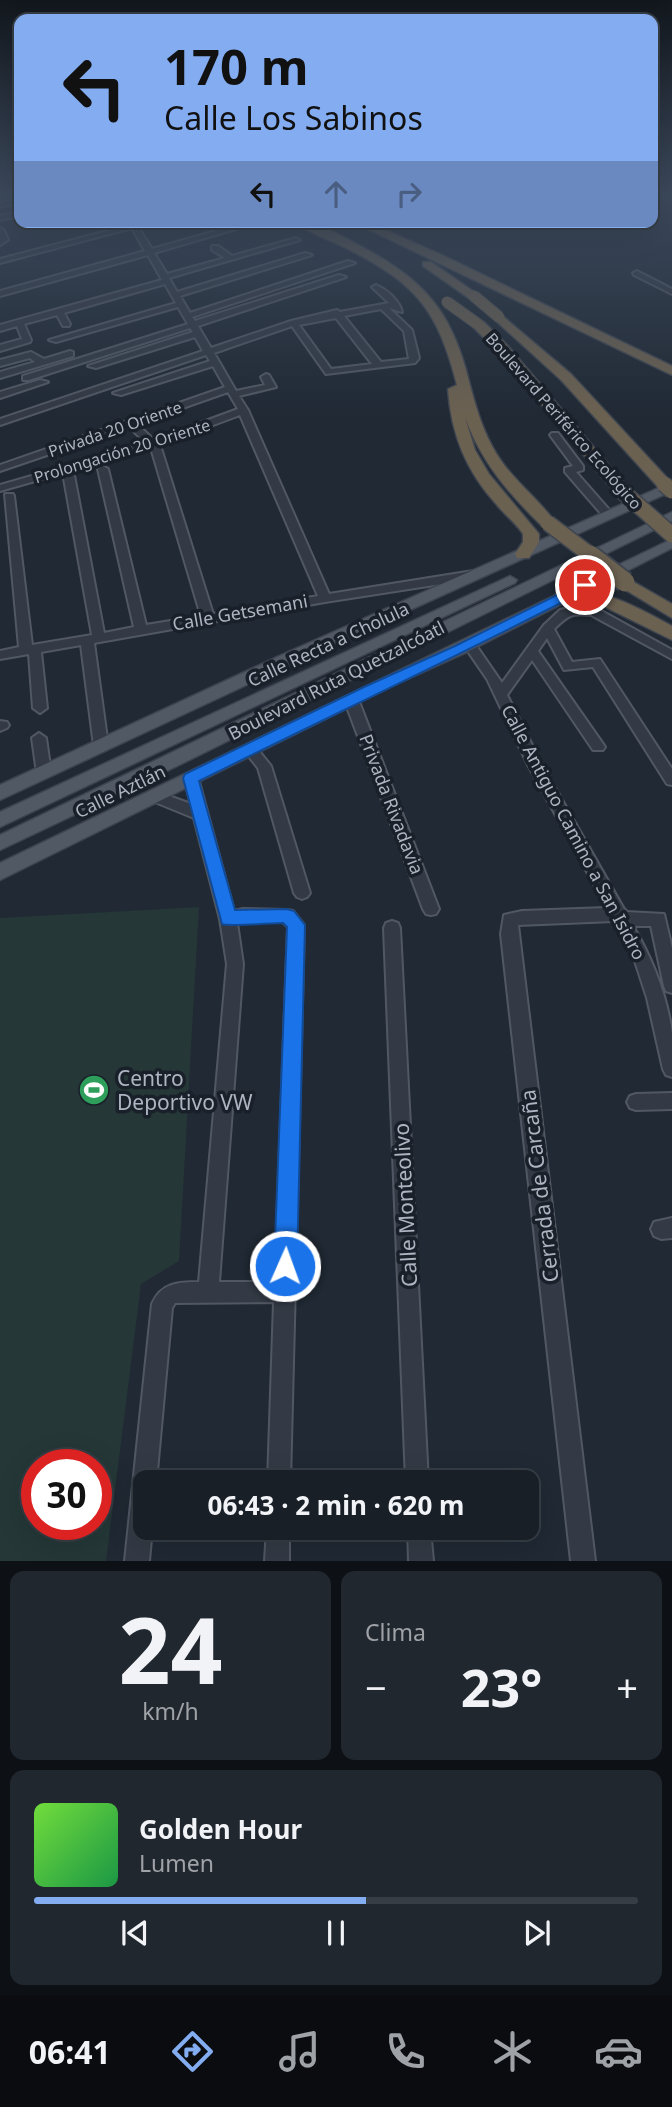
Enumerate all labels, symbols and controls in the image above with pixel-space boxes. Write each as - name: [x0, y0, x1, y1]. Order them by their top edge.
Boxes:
- text: 170 m: [164, 33, 309, 99]
- icon: left: [49, 42, 140, 133]
- text: Calle Los Sabinos: [164, 96, 423, 139]
- icon: left: [244, 175, 282, 213]
- icon: ahead: [317, 175, 355, 213]
- icon: right: [390, 175, 428, 213]
- street label: Boulevard Periférico Ecológico: [481, 328, 647, 514]
- street label: Privada 20 Oriente: [45, 396, 185, 462]
- street label: Prolongación 20 Oriente: [31, 414, 213, 488]
- pin: [555, 555, 615, 615]
- icon: arrive: [566, 566, 604, 604]
- street label: Calle Getsemani: [171, 588, 309, 636]
- street label: Calle Recta a Cholula: [243, 596, 413, 692]
- street label: Boulevard Ruta Quetzalcóatl: [224, 615, 448, 745]
- street label: Calle Antiguo Camino a San Isidro: [496, 700, 652, 964]
- street label: Privada Rivadavia: [354, 731, 430, 877]
- street label: Calle Aztlán: [71, 759, 169, 823]
- place label: Centro Deportivo VW: [117, 1064, 253, 1116]
- sports icon: Centro Deportivo VW: [77, 1073, 111, 1107]
- street label: Cerrada de Carcaña: [513, 1088, 565, 1284]
- street label: Calle Monteolivo: [387, 1122, 423, 1288]
- position arrow: [248, 1229, 322, 1303]
- speed limit sign: 30: [21, 1449, 112, 1540]
- text: 06:43 · 2 min · 620 m: [208, 1487, 464, 1523]
- text: 24: [118, 1587, 223, 1711]
- text: Clima: [365, 1616, 426, 1648]
- text: 23°: [461, 1651, 542, 1722]
- text: −: [365, 1661, 387, 1713]
- text: +: [616, 1661, 638, 1713]
- text: km/h: [142, 1695, 199, 1727]
- text: Golden Hour: [139, 1811, 302, 1847]
- text: Lumen: [139, 1847, 214, 1879]
- icon: previous: [116, 1914, 154, 1952]
- icon: pause: [317, 1914, 355, 1952]
- icon: next: [518, 1914, 556, 1952]
- icon: directions: [168, 2027, 217, 2076]
- icon: music: [275, 2027, 324, 2076]
- icon: phone: [381, 2027, 430, 2076]
- icon: climate: [488, 2027, 537, 2076]
- icon: car: [594, 2027, 643, 2076]
- text: 06:41: [29, 2030, 111, 2073]

